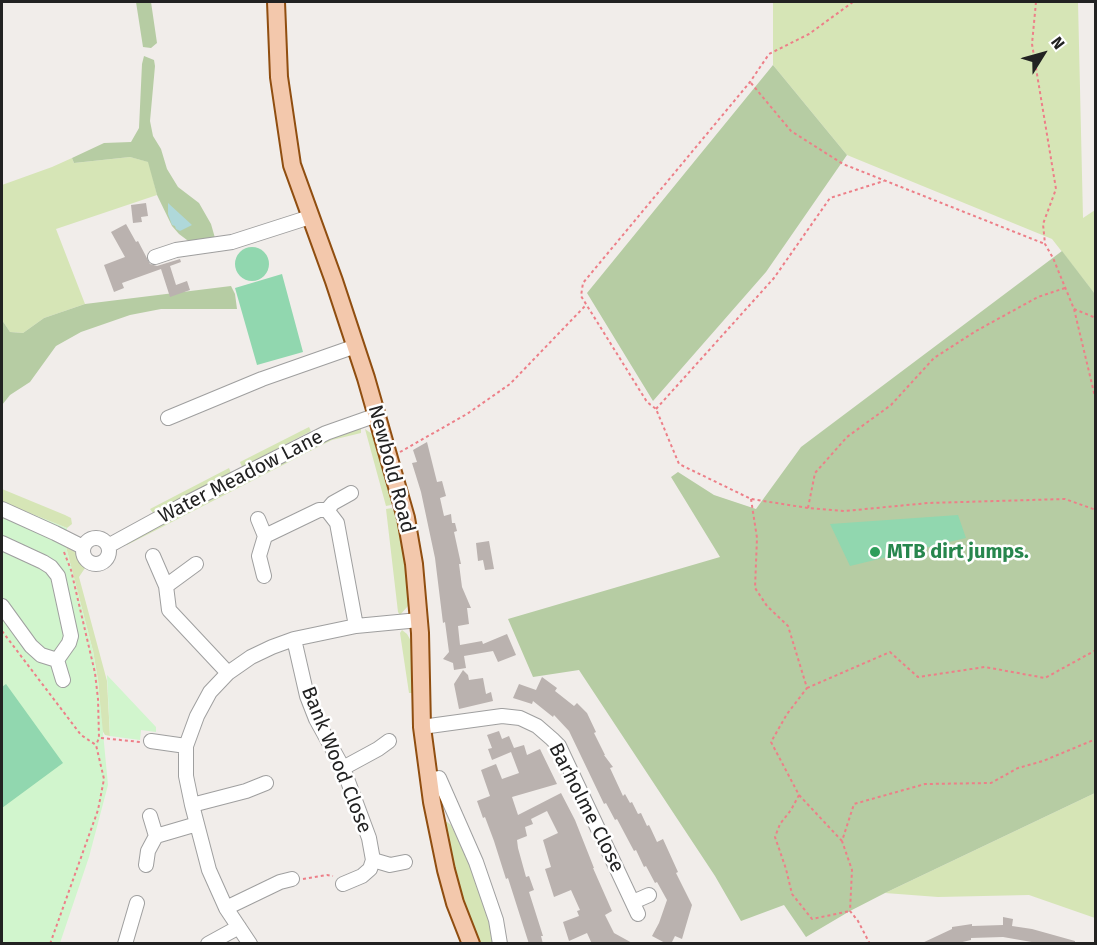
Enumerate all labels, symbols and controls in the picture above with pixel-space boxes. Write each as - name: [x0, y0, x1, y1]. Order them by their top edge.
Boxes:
- north arrow: [1013, 24, 1073, 84]
- text: N: [1047, 33, 1069, 53]
- street label: Newbold Road: [362, 402, 420, 536]
- street label: Water Meadow Lane: [155, 425, 327, 529]
- place label: MTB dirt jumps.: [887, 540, 1029, 564]
- marker: MTB dirt jumps.: [868, 545, 882, 559]
- street label: Bank Wood Close: [296, 683, 376, 837]
- street label: Barholme Close: [543, 739, 629, 877]

